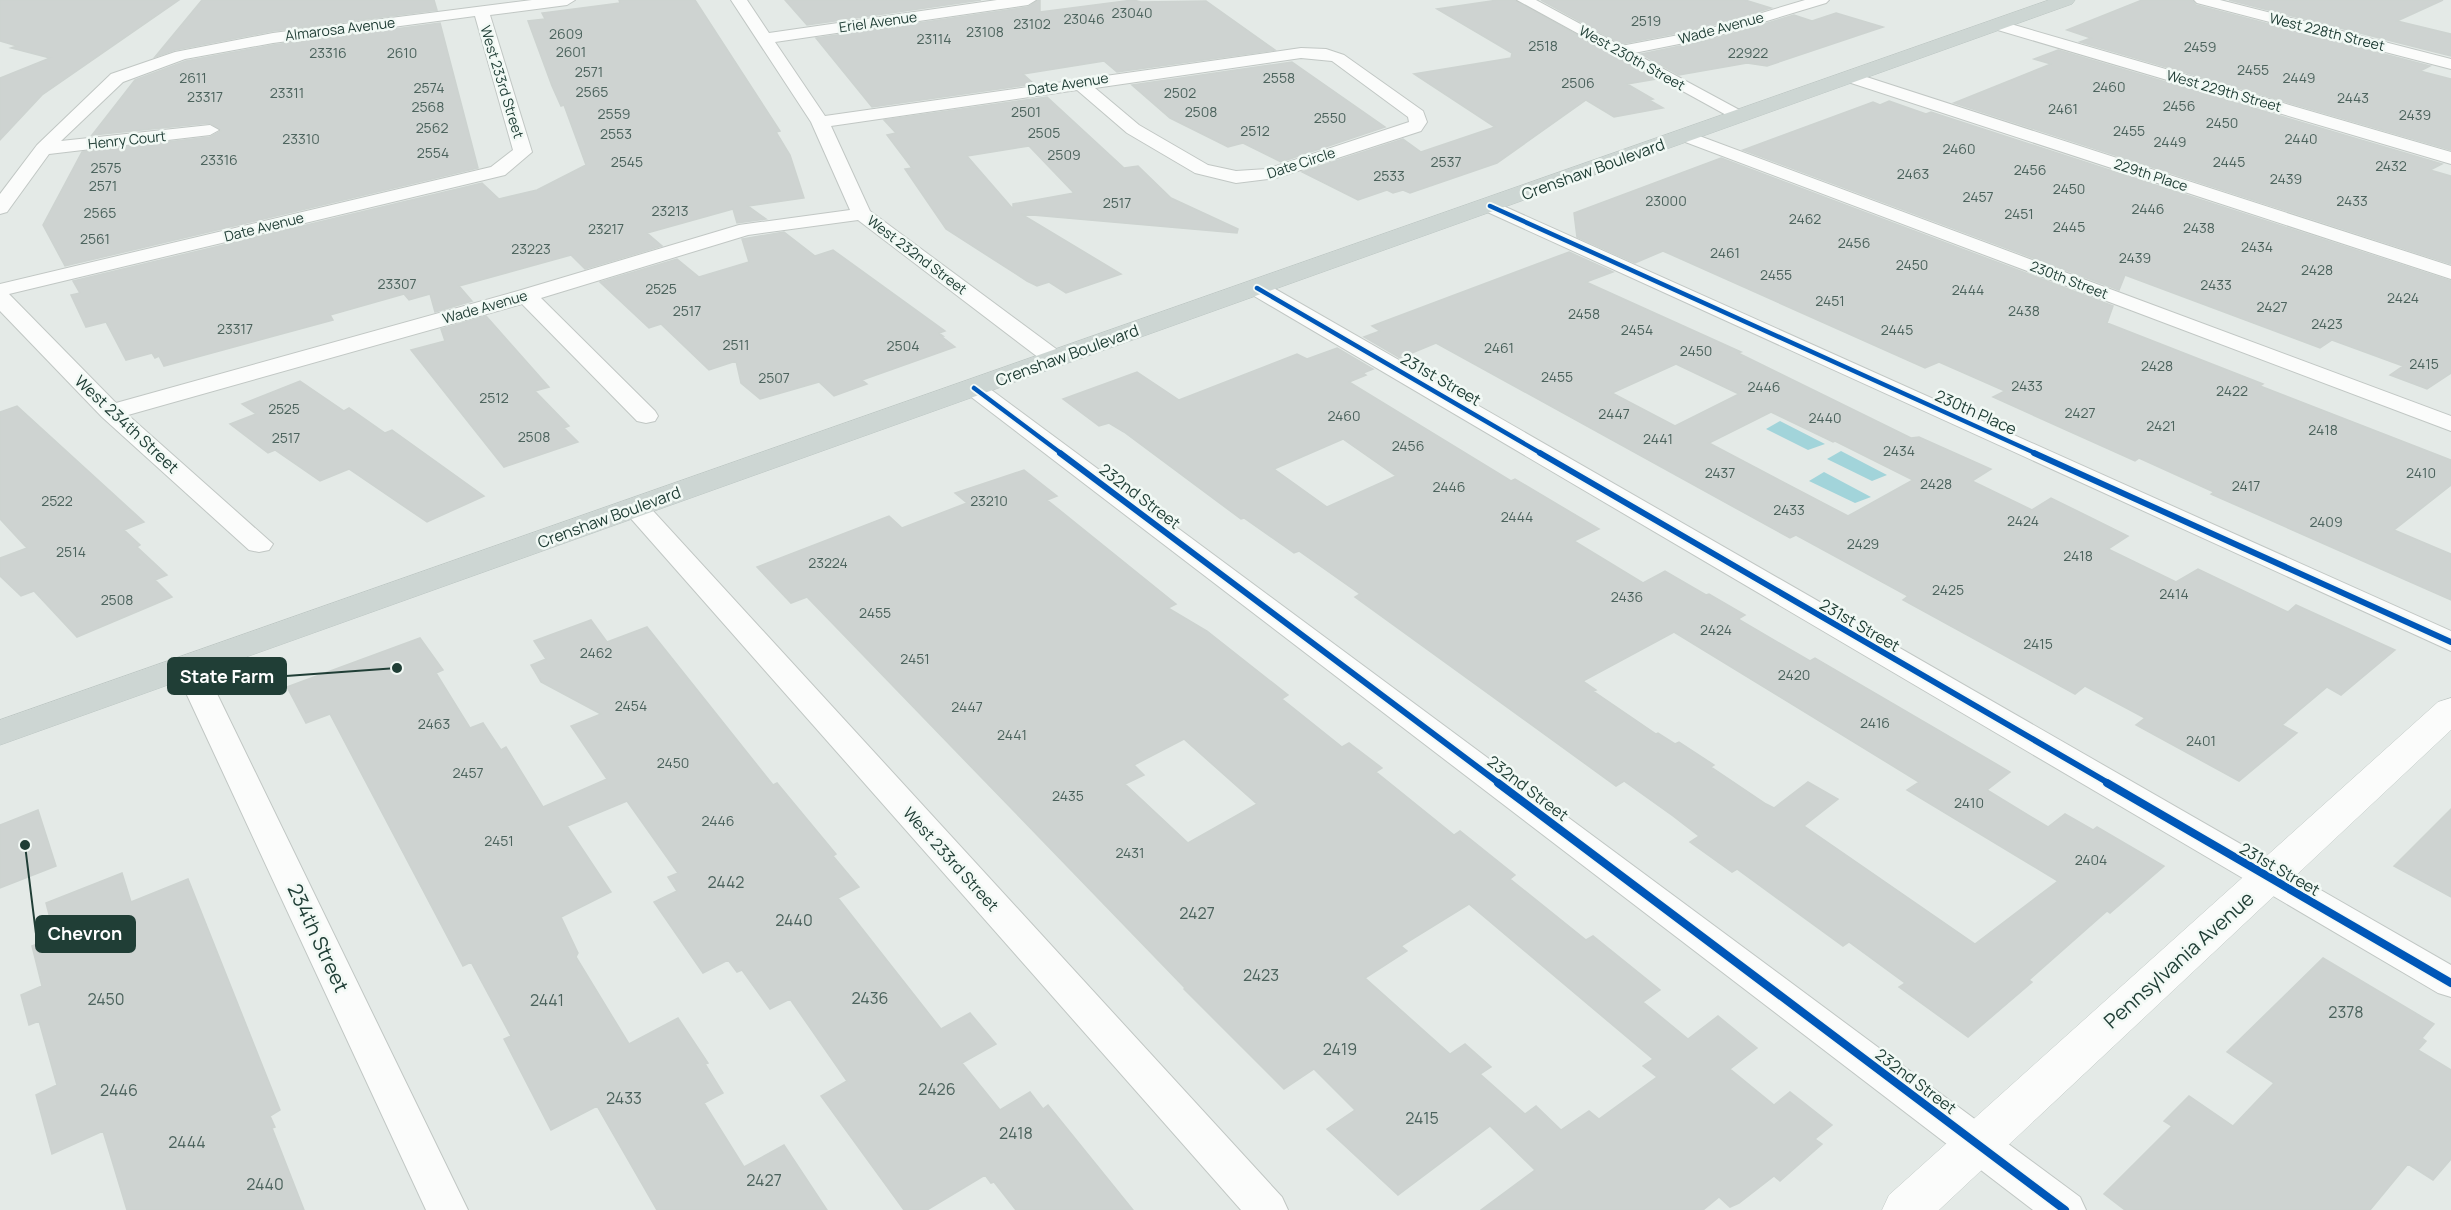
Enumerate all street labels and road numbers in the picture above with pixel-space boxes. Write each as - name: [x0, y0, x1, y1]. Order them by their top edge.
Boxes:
- street label: Eriel Avenue: [838, 7, 918, 36]
- street label: Wade Avenue: [1676, 7, 1766, 48]
- street label: West 228th Street: [2268, 8, 2387, 55]
- street label: Almarosa Avenue: [284, 12, 396, 45]
- street label: West 230th Street: [1576, 21, 1689, 95]
- street label: West 233rd Street: [476, 23, 529, 141]
- street label: West 229th Street: [2164, 65, 2284, 116]
- street label: Date Avenue: [1026, 68, 1110, 99]
- street label: Henry Court: [87, 126, 167, 153]
- street label: Crenshaw Boulevard: [1518, 133, 1668, 205]
- street label: Date Circle: [1264, 143, 1337, 182]
- street label: 229th Place: [2112, 154, 2191, 195]
- street label: Date Avenue: [222, 207, 306, 246]
- street label: West 232nd Street: [864, 211, 971, 299]
- street label: 230th Street: [2027, 256, 2111, 303]
- street label: Wade Avenue: [440, 285, 530, 328]
- street label: Crenshaw Boulevard: [992, 319, 1142, 391]
- street label: 231st Street: [1397, 347, 1485, 411]
- street label: West 234th Street: [70, 370, 184, 478]
- street label: 230th Place: [1932, 384, 2020, 440]
- street label: 232nd Street: [1095, 458, 1185, 534]
- street label: Crenshaw Boulevard: [534, 481, 684, 553]
- street label: 231st Street: [1816, 593, 1904, 657]
- street label: 232nd Street: [1483, 750, 1573, 826]
- street label: West 233rd Street: [898, 802, 1004, 916]
- street label: 231st Street: [2236, 837, 2324, 901]
- street label: 234th Street: [282, 879, 355, 996]
- street label: Pennsylvania Avenue: [2098, 885, 2260, 1034]
- street label: 232nd Street: [1871, 1043, 1961, 1119]

